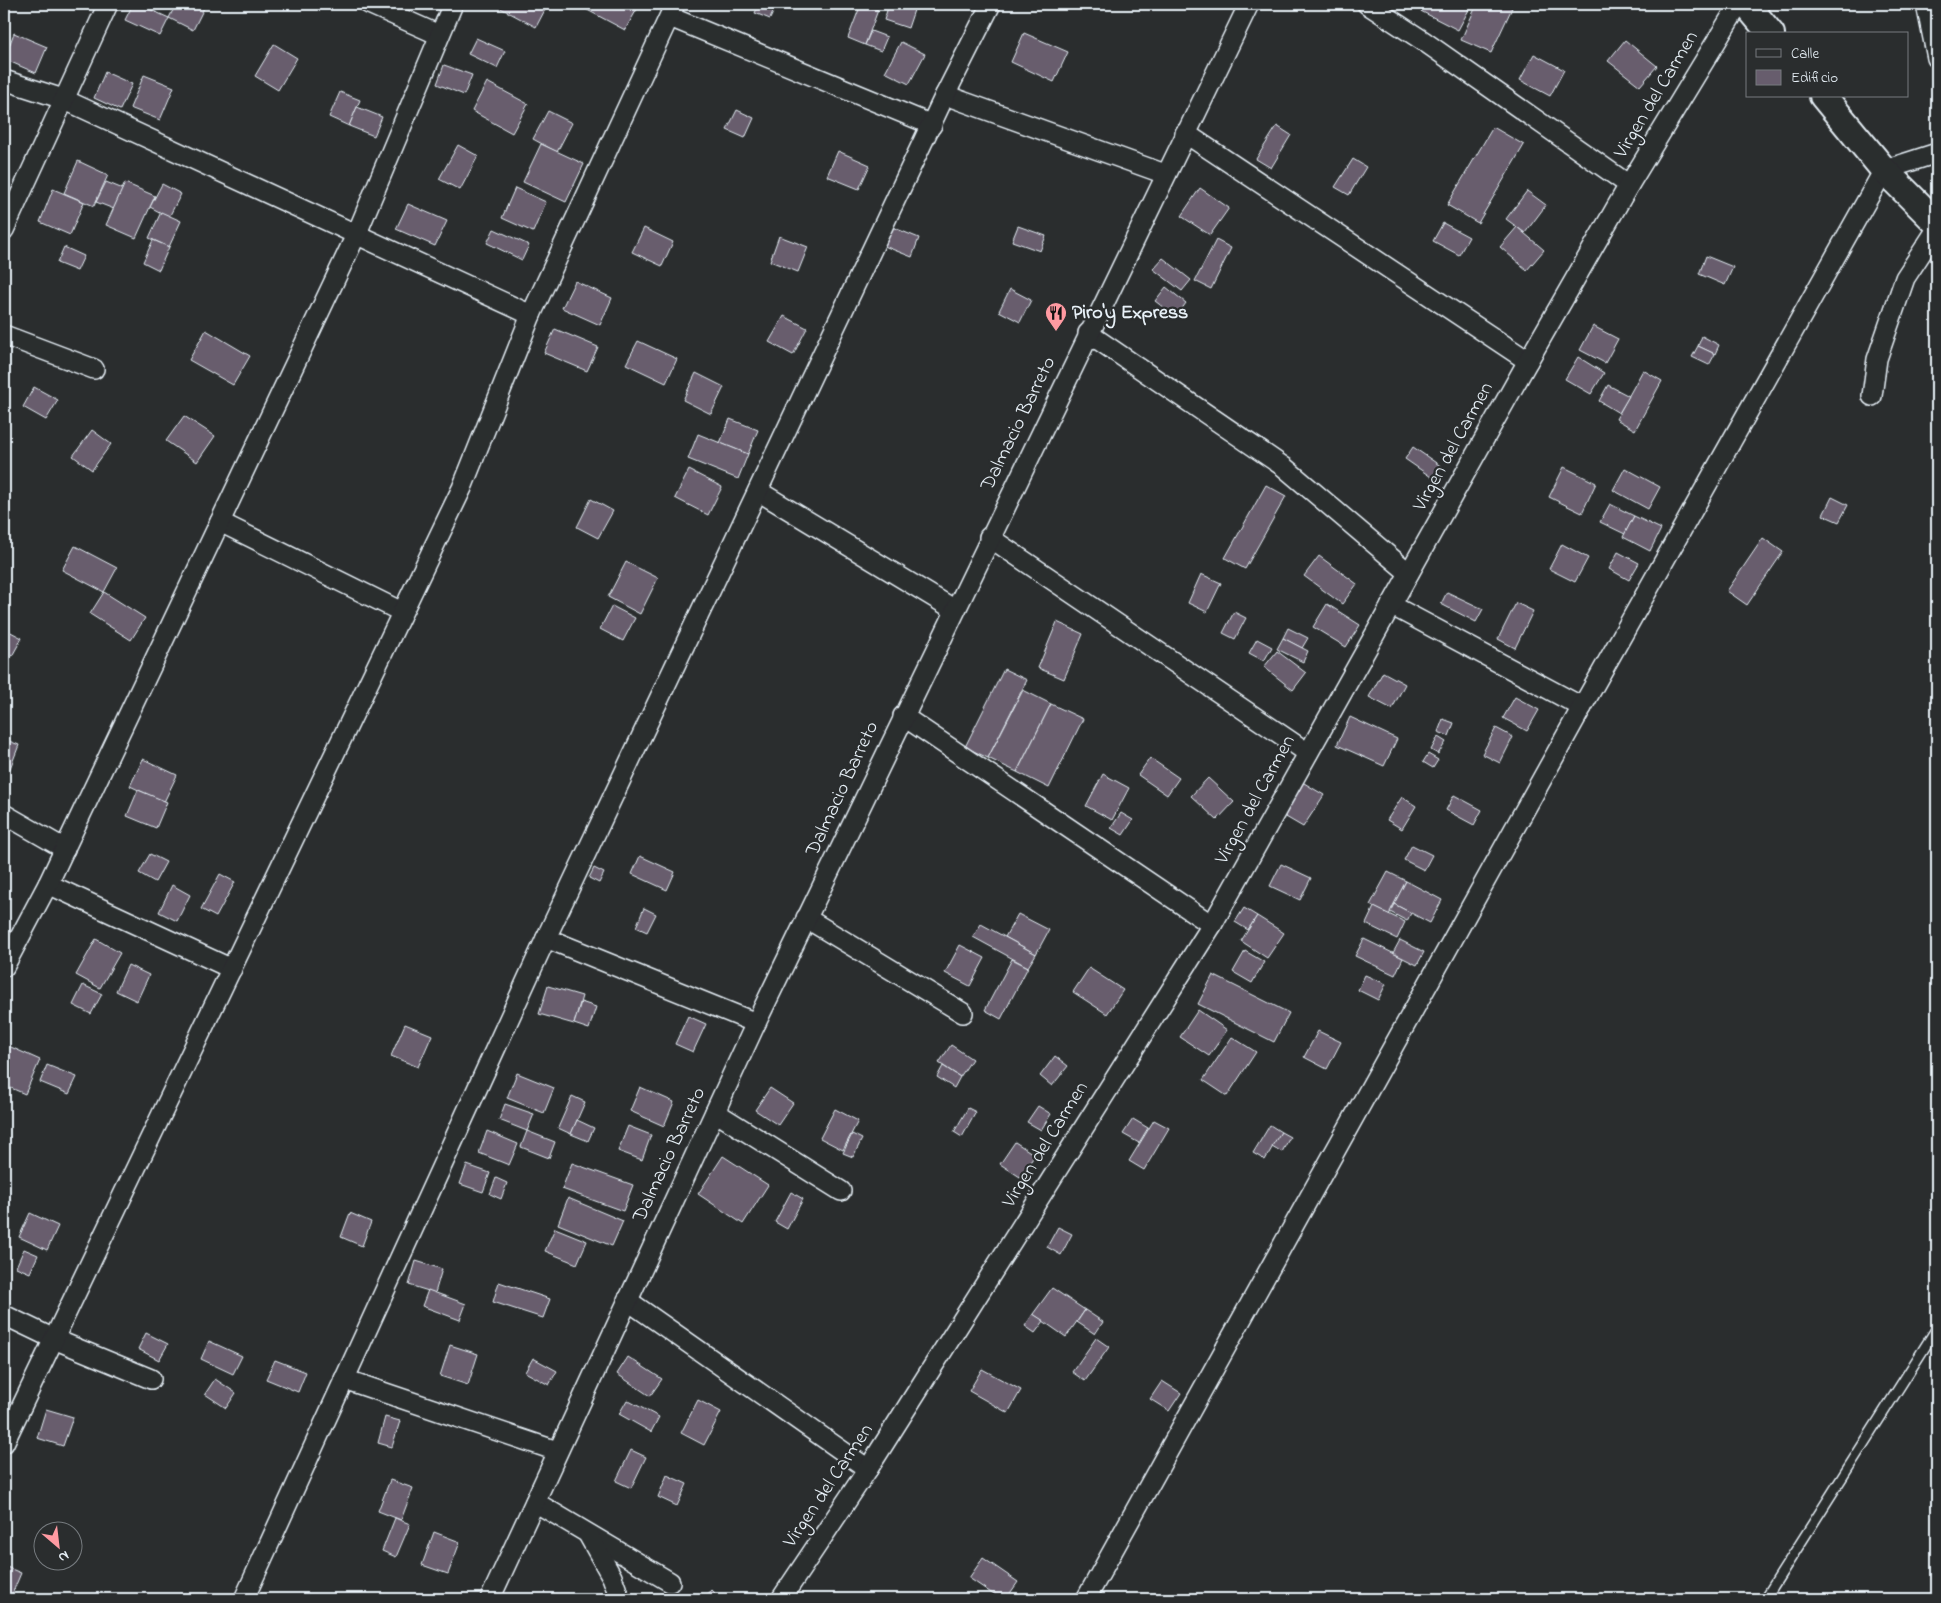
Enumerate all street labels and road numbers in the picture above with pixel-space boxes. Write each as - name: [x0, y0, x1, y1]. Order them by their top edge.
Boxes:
- street label: Virgen del Carmen: [1607, 26, 1707, 166]
- street label: Dalmacio Barreto: [974, 352, 1064, 497]
- street label: Virgen del Carmen: [1406, 377, 1503, 518]
- street label: Dalmacio Barreto: [799, 717, 887, 862]
- street label: Virgen del Carmen: [1208, 730, 1305, 871]
- street label: Virgen del Carmen: [995, 1076, 1097, 1215]
- street label: Dalmacio Barreto: [626, 1083, 714, 1228]
- street label: Virgen del Carmen: [776, 1418, 882, 1555]

